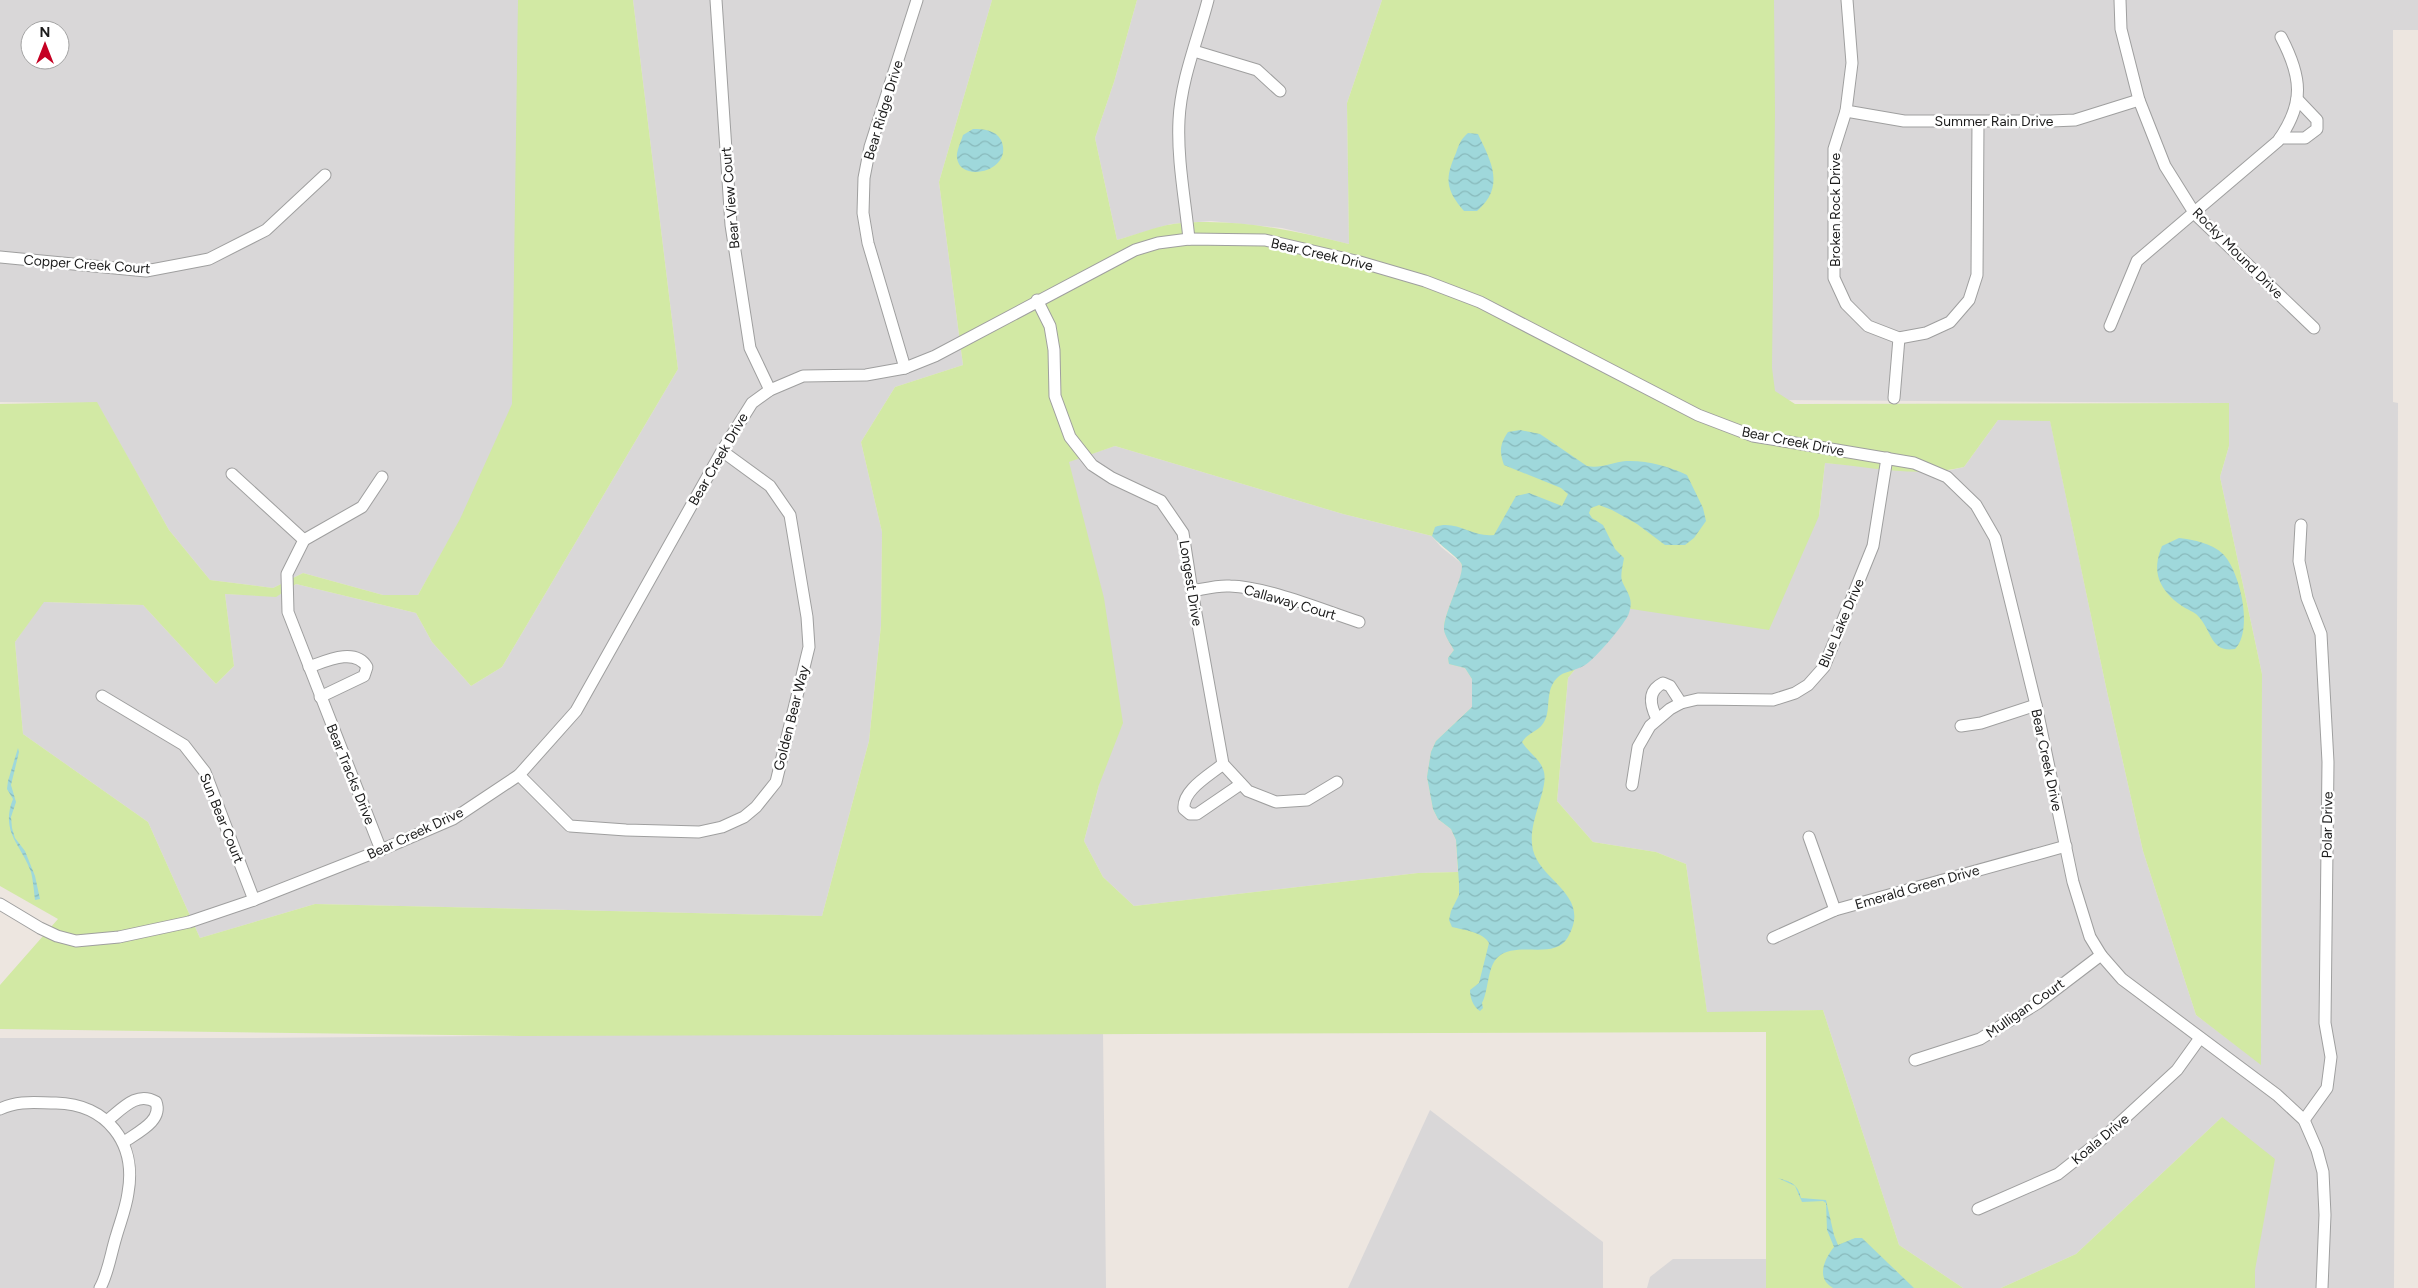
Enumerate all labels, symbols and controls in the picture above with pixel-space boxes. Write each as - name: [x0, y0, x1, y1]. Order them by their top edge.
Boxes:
- north arrow: [20, 20, 70, 70]
- text: N: [40, 24, 50, 41]
- street label: Bear Ridge Drive: [860, 58, 907, 162]
- street label: Summer Rain Drive: [1935, 113, 2054, 130]
- street label: Bear View Court: [718, 146, 743, 250]
- street label: Broken Rock Drive: [1827, 153, 1844, 267]
- street label: Rocky Mound Drive: [2189, 204, 2287, 303]
- street label: Bear Creek Drive: [1269, 234, 1375, 275]
- street label: Copper Creek Court: [23, 252, 151, 277]
- street label: Bear Creek Drive: [685, 410, 752, 509]
- street label: Bear Creek Drive: [1740, 423, 1846, 460]
- street label: Longest Drive: [1175, 539, 1206, 628]
- street label: Blue Lake Drive: [1815, 576, 1868, 670]
- street label: Callaway Court: [1242, 581, 1338, 624]
- street label: Golden Bear Way: [770, 663, 813, 772]
- street label: Bear Creek Drive: [2027, 707, 2066, 813]
- street label: Bear Tracks Drive: [323, 721, 379, 827]
- street label: Sun Bear Court: [196, 771, 247, 866]
- street label: Polar Drive: [2318, 791, 2337, 859]
- street label: Bear Creek Drive: [364, 804, 466, 863]
- street label: Emerald Green Drive: [1853, 861, 1982, 913]
- street label: Mulligan Court: [1983, 975, 2068, 1042]
- street label: Koala Drive: [2068, 1110, 2133, 1168]

